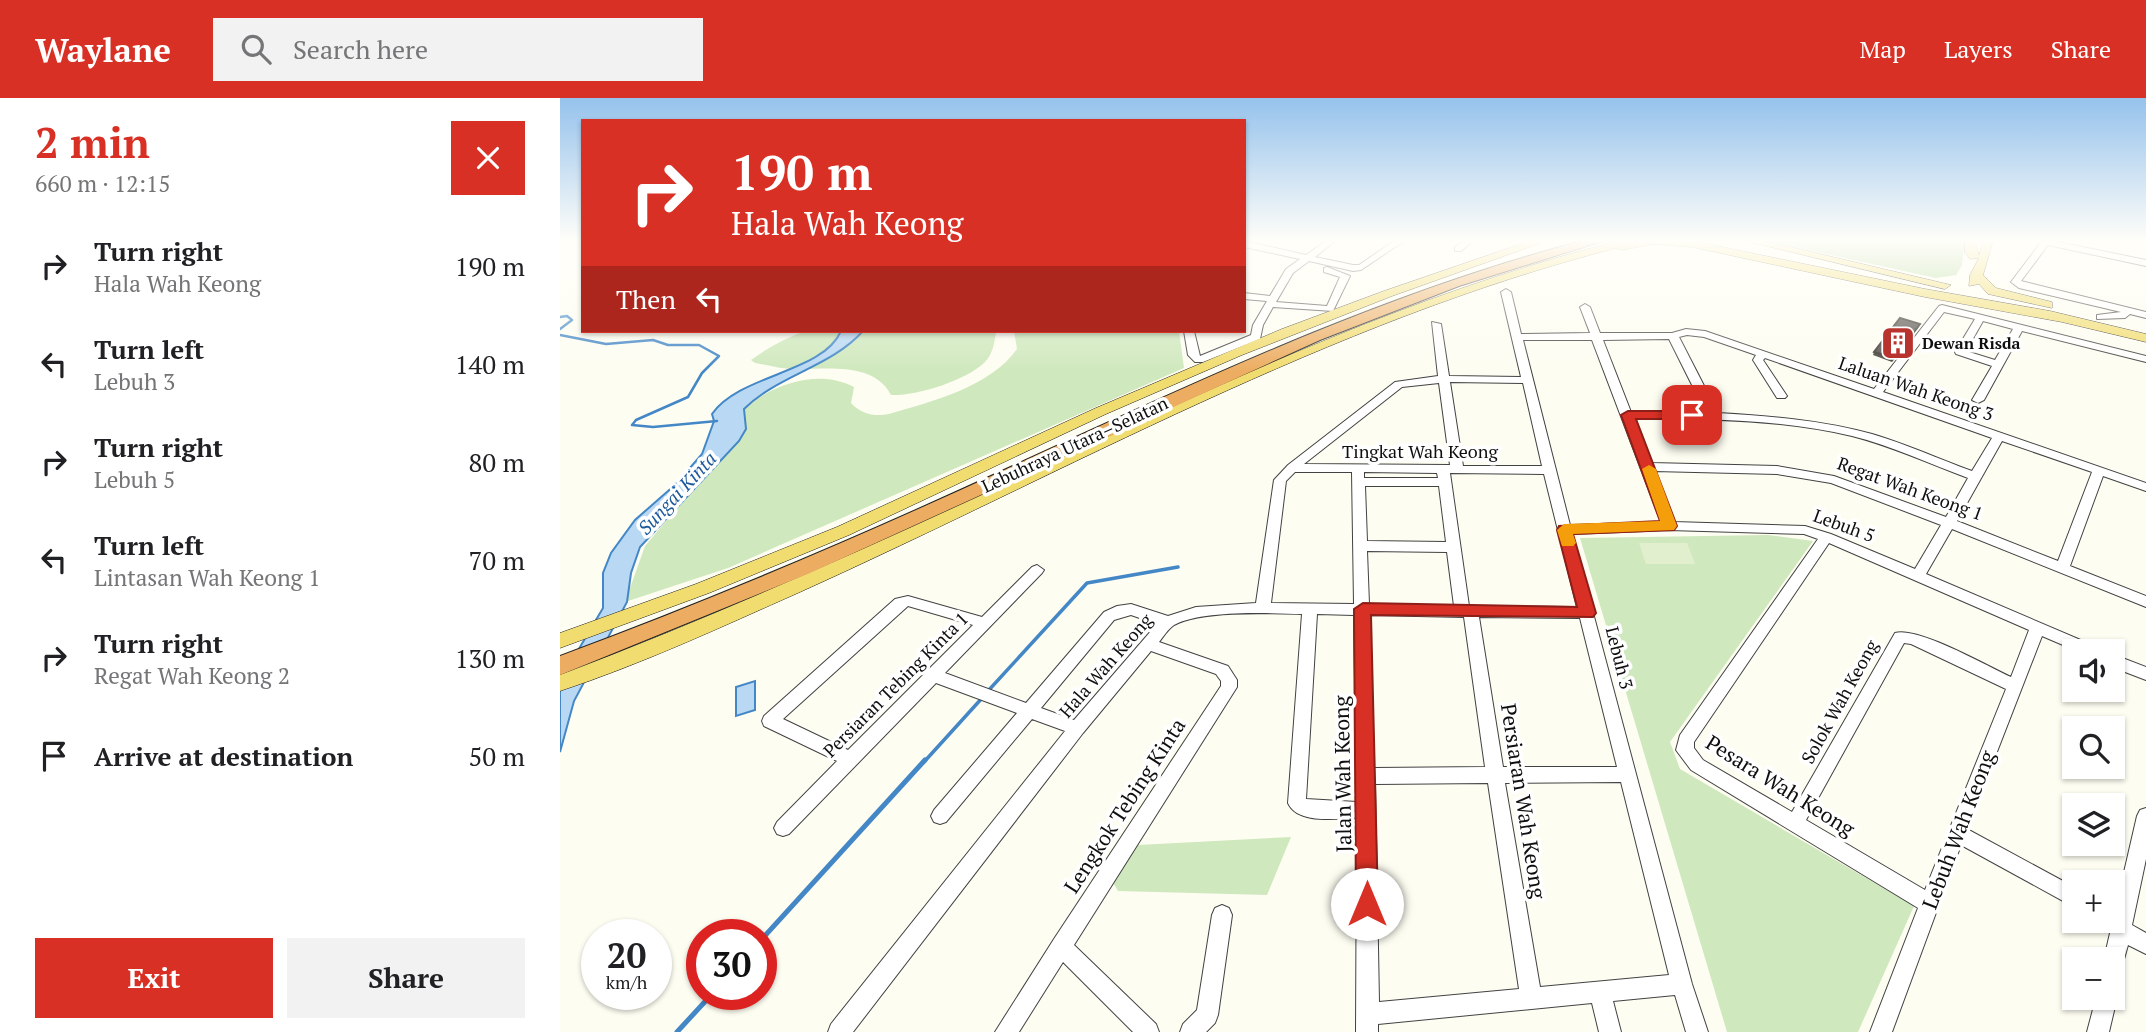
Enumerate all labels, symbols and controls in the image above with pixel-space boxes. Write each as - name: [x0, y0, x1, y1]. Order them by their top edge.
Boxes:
- search box: [213, 18, 703, 81]
- text: Waylane: [35, 28, 171, 71]
- icon: search: [237, 30, 275, 68]
- text: Search here: [293, 32, 428, 66]
- text: Map: [1859, 33, 1906, 65]
- text: Layers: [1944, 33, 2013, 65]
- text: Share: [2051, 33, 2111, 65]
- text: 2 min: [35, 114, 150, 170]
- button: close: [451, 121, 525, 195]
- text: 190 m: [731, 139, 873, 204]
- icon: right: [616, 147, 707, 238]
- text: 660 m · 12:15: [35, 168, 170, 199]
- text: Hala Wah Keong: [731, 202, 963, 244]
- text: Turn right: [94, 234, 223, 268]
- icon: right: [35, 247, 73, 285]
- text: 190 m: [455, 249, 525, 283]
- text: Hala Wah Keong: [94, 268, 261, 299]
- icon: left: [690, 280, 728, 318]
- text: Then: [616, 282, 676, 316]
- building icon: Dewan Risda: [1879, 324, 1917, 362]
- text: Turn left: [94, 332, 204, 366]
- place label: Dewan Risda: [1922, 332, 2021, 354]
- icon: left: [35, 345, 73, 383]
- text: 140 m: [455, 347, 525, 381]
- street label: Laluan Wah Keong 3: [1836, 350, 1997, 426]
- text: Lebuh 3: [94, 366, 175, 397]
- pin: [1662, 385, 1722, 445]
- street label: Lebuhraya Utara–Selatan: [978, 390, 1172, 498]
- icon: arrive: [1673, 396, 1711, 434]
- text: Turn right: [94, 430, 223, 464]
- street label: Tingkat Wah Keong: [1342, 439, 1498, 463]
- icon: right: [35, 443, 73, 481]
- text: 80 m: [469, 445, 525, 479]
- water label: Sungai Kinta: [632, 446, 721, 539]
- street label: Regat Wah Keong 1: [1834, 451, 1987, 526]
- text: Lebuh 5: [94, 464, 175, 495]
- street label: Lebuh 5: [1810, 503, 1878, 547]
- text: Turn left: [94, 528, 204, 562]
- icon: left: [35, 541, 73, 579]
- text: 70 m: [469, 543, 525, 577]
- text: Lintasan Wah Keong 1: [94, 562, 321, 593]
- street label: Persiaran Tebing Kinta 1: [818, 607, 973, 762]
- street label: Hala Wah Keong: [1053, 608, 1158, 723]
- street label: Lebuh 3: [1601, 624, 1639, 692]
- text: Turn right: [94, 626, 223, 660]
- street label: Solok Wah Keong: [1795, 635, 1883, 768]
- icon: right: [35, 639, 73, 677]
- map controls: [2062, 639, 2125, 1010]
- button: sound: [2062, 639, 2125, 702]
- text: 130 m: [455, 641, 525, 675]
- text: Regat Wah Keong 2: [94, 660, 290, 691]
- street label: Jalan Wah Keong: [1327, 694, 1357, 853]
- street label: Persiaran Wah Keong: [1495, 701, 1553, 901]
- street label: Lengkok Tebing Kinta: [1057, 712, 1191, 898]
- button: search: [2062, 716, 2125, 779]
- street label: Pesara Wah Keong: [1701, 728, 1861, 843]
- icon: arrive: [35, 737, 73, 775]
- text: Arrive at destination: [94, 739, 353, 773]
- text: 50 m: [469, 739, 525, 773]
- street label: Lebuh Wah Keong: [1915, 746, 2002, 913]
- button: layers: [2062, 793, 2125, 856]
- position arrow: [1330, 867, 1404, 941]
- button: +: [2062, 870, 2125, 933]
- speed limit sign: 30: [686, 919, 777, 1010]
- text: 20: [607, 932, 646, 978]
- button: Exit: [35, 938, 273, 1018]
- button: Share: [287, 938, 525, 1018]
- button: −: [2062, 947, 2125, 1010]
- text: km/h: [606, 970, 647, 994]

